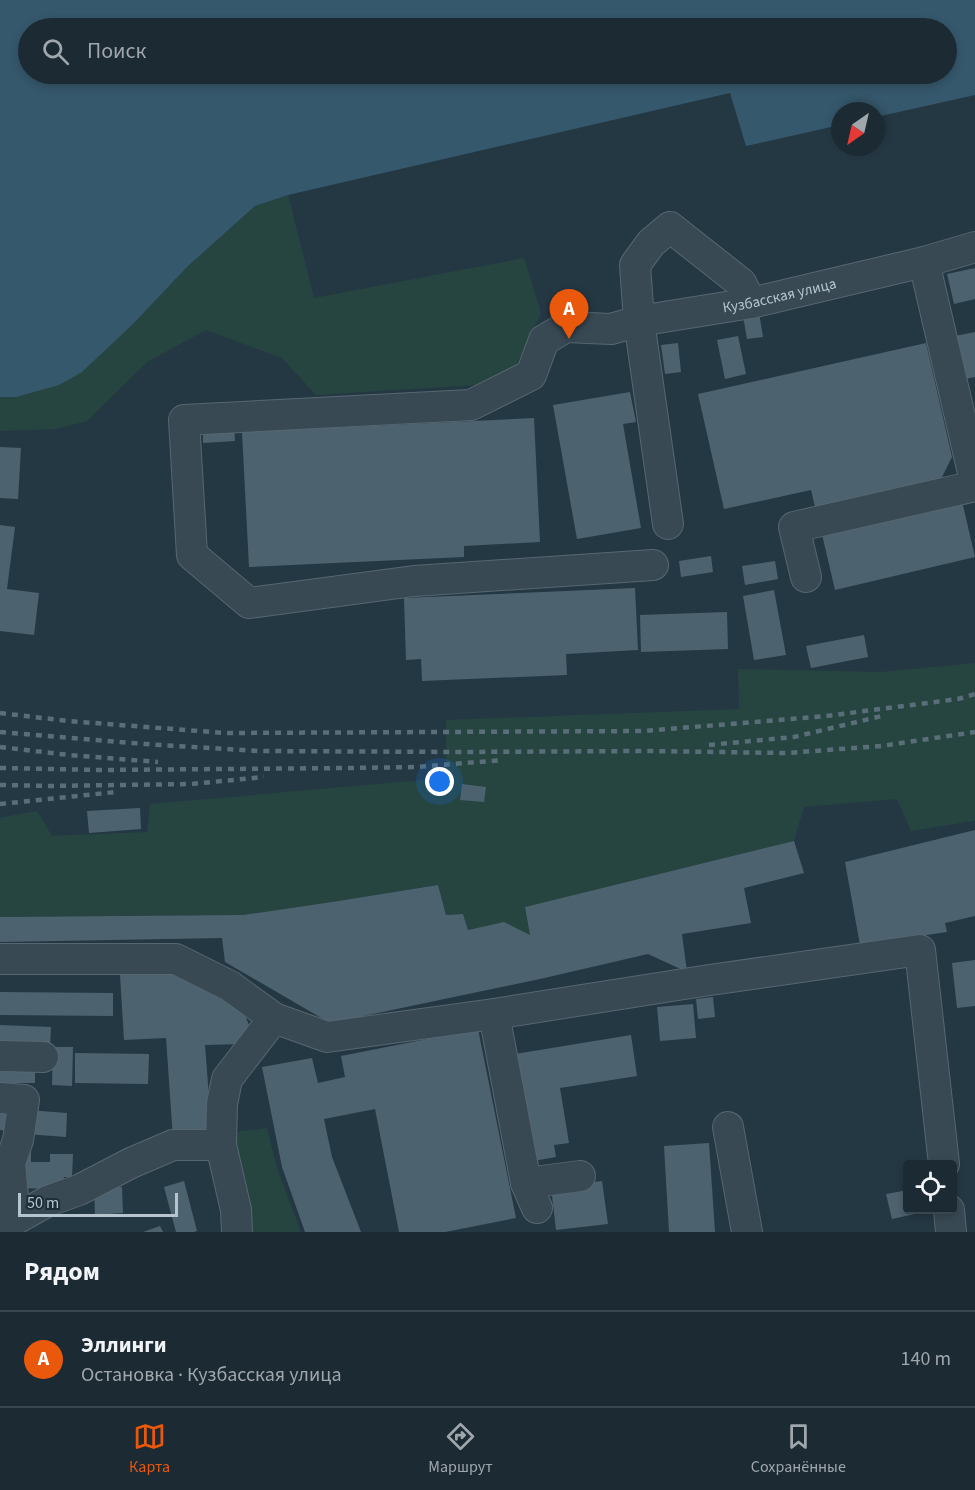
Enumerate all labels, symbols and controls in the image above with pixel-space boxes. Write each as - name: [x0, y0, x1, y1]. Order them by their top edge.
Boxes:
- search box: [18, 18, 957, 84]
- icon: search: [39, 35, 72, 68]
- text: Поиск: [87, 35, 146, 67]
- north arrow: [831, 102, 885, 156]
- street label: Кузбасская улица: [721, 273, 838, 318]
- pin: A: [550, 290, 588, 339]
- your location: [425, 767, 454, 796]
- map controls: [903, 1160, 957, 1214]
- button: locate: [903, 1160, 957, 1214]
- scale bar: [18, 1190, 178, 1218]
- text: 50 m: [27, 1192, 59, 1214]
- text: Рядом: [24, 1253, 100, 1290]
- text: Эллинги: [81, 1329, 167, 1361]
- text: A: [38, 1345, 49, 1373]
- text: 140 m: [901, 1345, 951, 1373]
- text: Остановка · Кузбасская улица: [81, 1361, 342, 1389]
- tab: Карта: [129, 1420, 170, 1478]
- tab: Маршрут: [428, 1420, 493, 1478]
- tab: Сохранённые: [751, 1420, 846, 1478]

